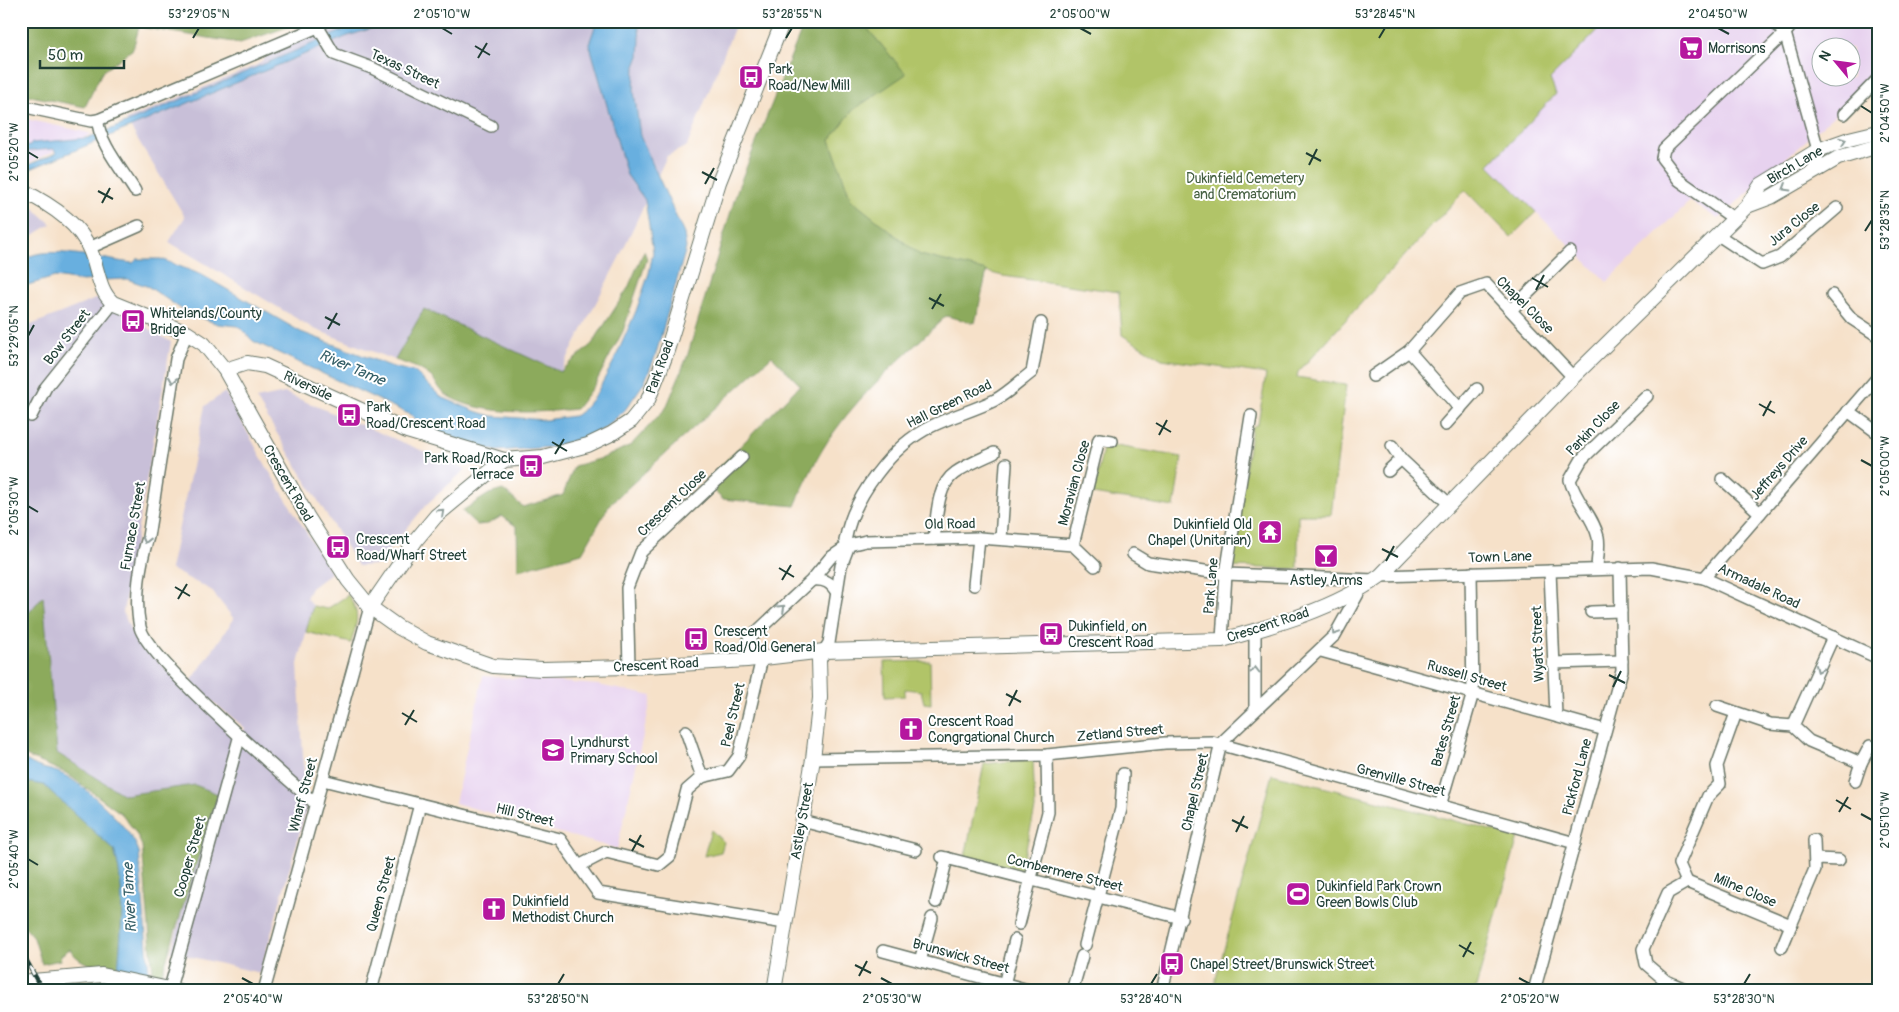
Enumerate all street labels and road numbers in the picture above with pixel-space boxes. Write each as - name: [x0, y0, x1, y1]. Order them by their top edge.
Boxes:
- street label: Texas Street: [368, 46, 443, 93]
- street label: Birch Lane: [1764, 142, 1826, 188]
- street label: Jura Close: [1765, 198, 1823, 250]
- street label: Chapel Close: [1493, 273, 1557, 337]
- street label: Bow Street: [40, 306, 94, 368]
- street label: Park Road: [642, 337, 678, 396]
- street label: Riverside: [281, 367, 335, 405]
- street label: Hall Green Road: [904, 376, 994, 432]
- street label: Parkin Close: [1562, 397, 1624, 459]
- street label: Jeffreys Drive: [1746, 432, 1812, 504]
- street label: Moravian Close: [1054, 438, 1094, 528]
- street label: Crescent Road: [259, 442, 317, 524]
- street label: Crescent Close: [634, 466, 710, 540]
- street label: Furnace Street: [117, 480, 149, 572]
- street label: Old Road: [924, 515, 976, 533]
- street label: Town Lane: [1468, 547, 1532, 567]
- street label: Park Lane: [1200, 557, 1222, 615]
- street label: Armadale Road: [1715, 560, 1803, 612]
- street label: Crescent Road: [1225, 604, 1312, 646]
- street label: Wyatt Street: [1528, 605, 1548, 682]
- street label: Crescent Road: [613, 654, 699, 676]
- street label: Russell Street: [1425, 656, 1509, 696]
- street label: Peel Street: [717, 681, 749, 749]
- street label: Bates Street: [1428, 693, 1464, 769]
- street label: Zetland Street: [1076, 721, 1165, 745]
- street label: Pickford Lane: [1559, 737, 1595, 817]
- street label: Chapel Street: [1178, 751, 1212, 833]
- street label: Wharf Street: [285, 755, 321, 834]
- street label: Grenville Street: [1354, 760, 1448, 800]
- street label: Astley Street: [787, 781, 817, 861]
- street label: Hill Street: [494, 800, 556, 830]
- street label: Cooper Street: [170, 814, 210, 899]
- street label: Combermere Street: [1005, 850, 1125, 896]
- street label: Queen Street: [363, 854, 399, 934]
- street label: Milne Close: [1711, 869, 1779, 911]
- street label: Brunswick Street: [911, 935, 1012, 977]

